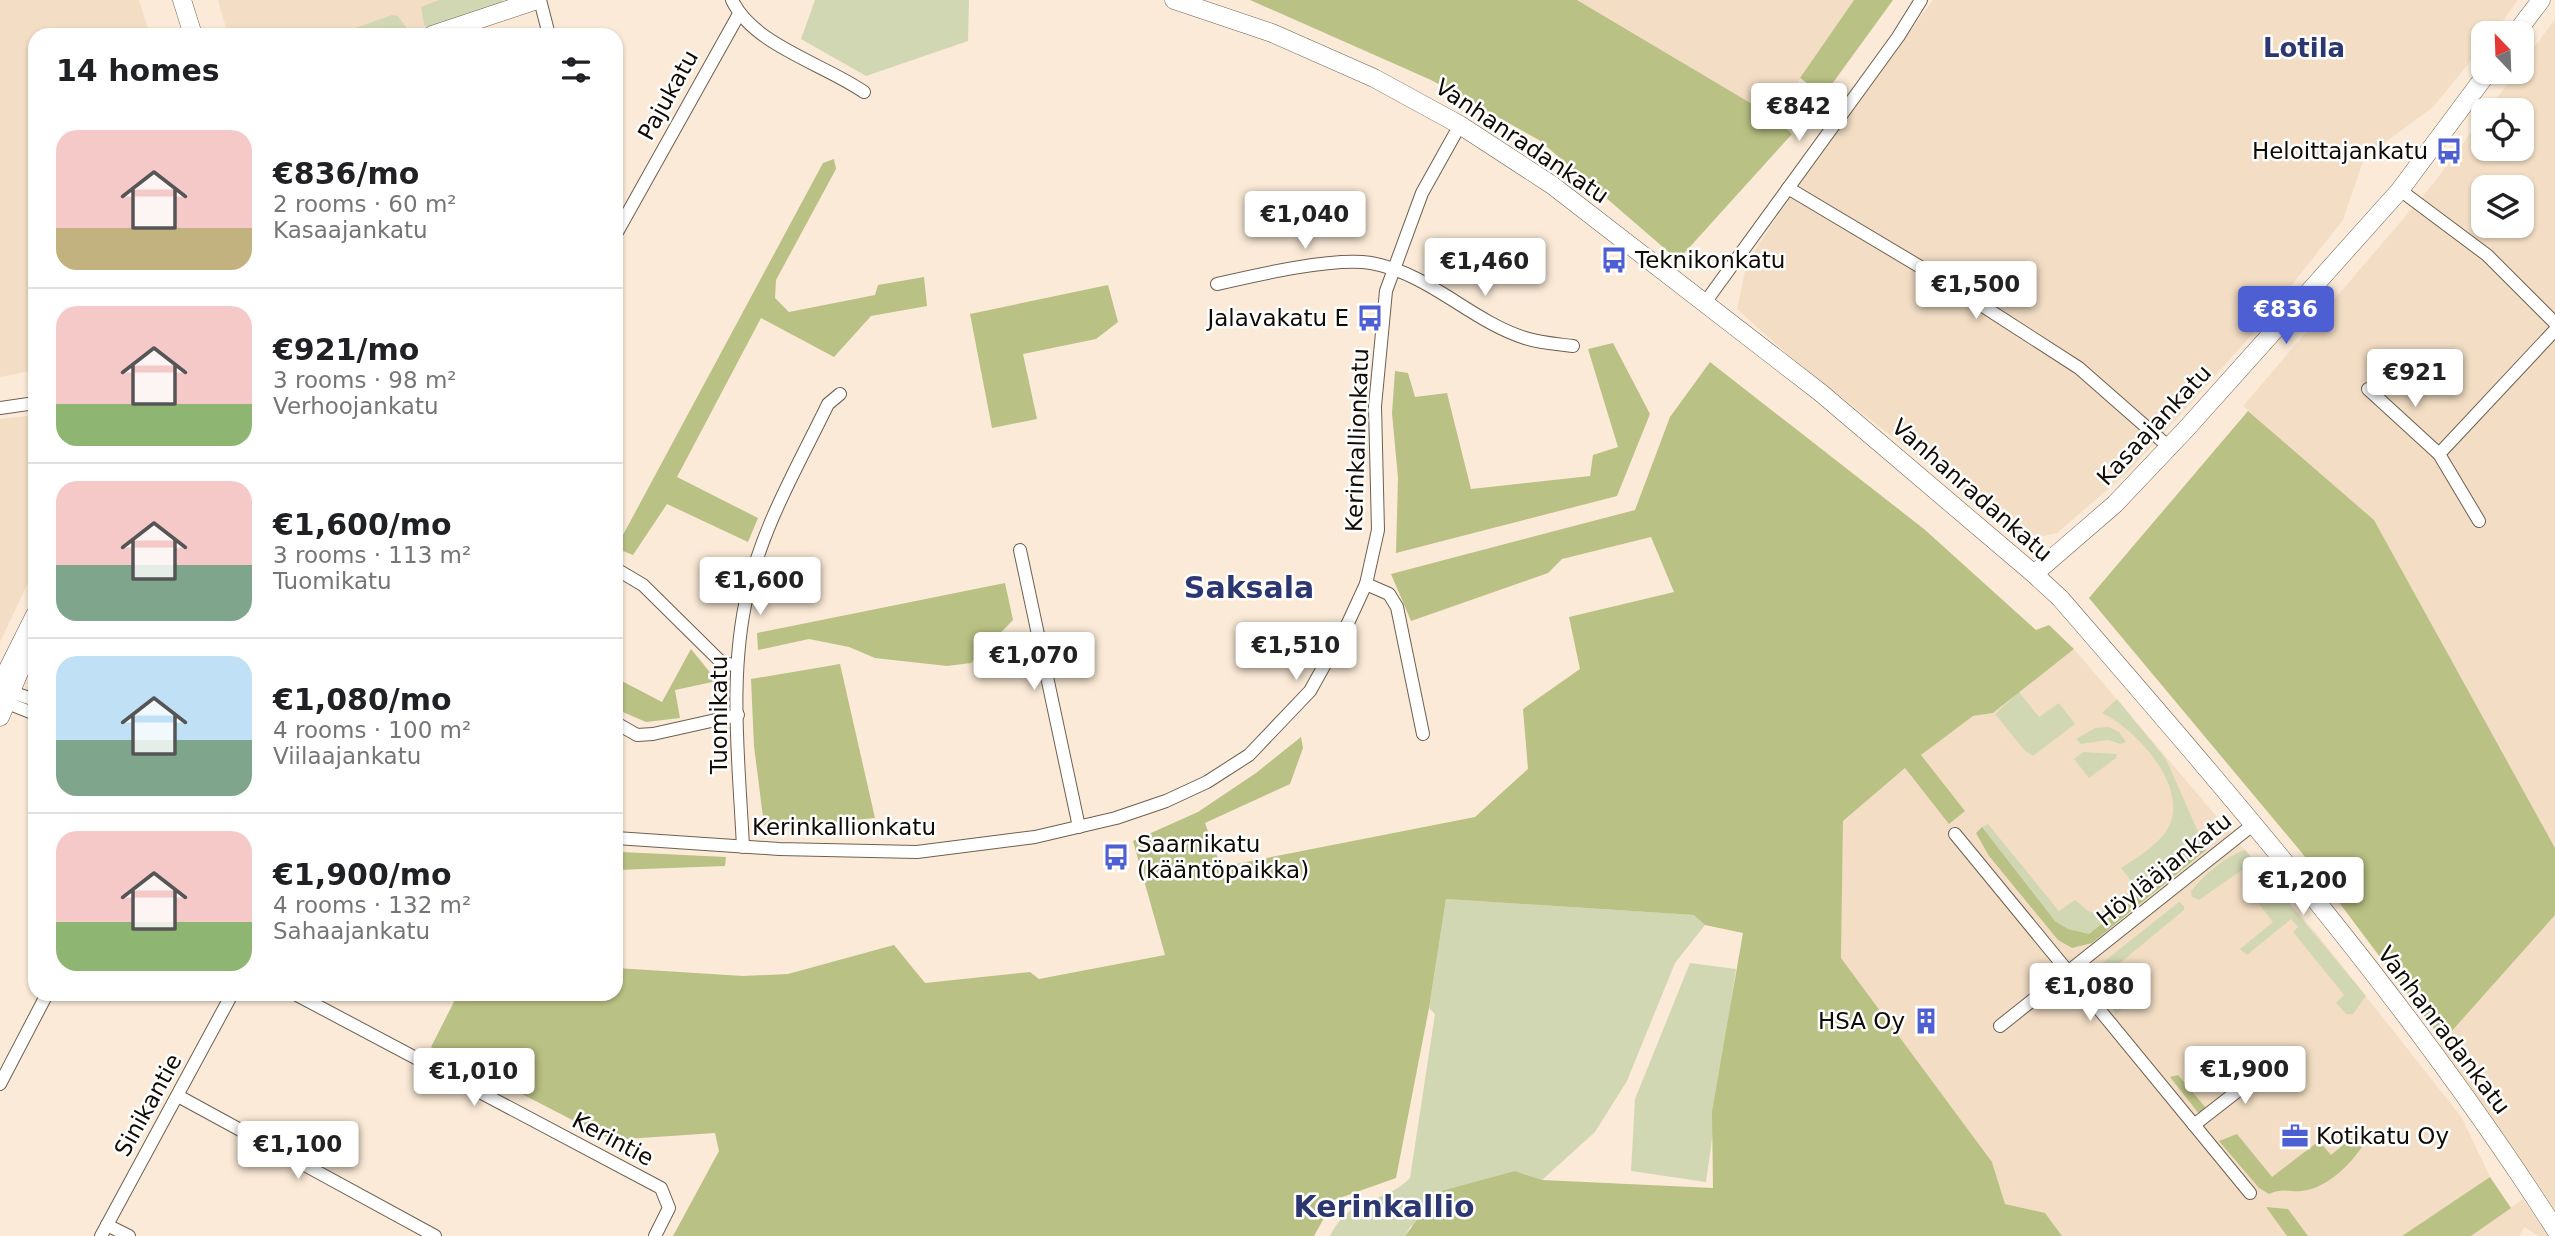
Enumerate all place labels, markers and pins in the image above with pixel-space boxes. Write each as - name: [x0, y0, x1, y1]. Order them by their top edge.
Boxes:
- pin: €842: [1758, 83, 1840, 143]
- bus stop icon: Heloittajankatu: [2434, 136, 2464, 166]
- place label: Heloittajankatu: [2252, 138, 2428, 164]
- pin: €1,040: [1248, 191, 1362, 251]
- pin: €1,460: [1428, 238, 1542, 298]
- bus stop icon: Teknikonkatu: [1599, 245, 1629, 275]
- place label: Teknikonkatu: [1634, 247, 1785, 273]
- pin: €1,500: [1919, 262, 2033, 321]
- pin: €836: [2245, 286, 2327, 346]
- bus stop icon: Jalavakatu E: [1355, 303, 1385, 333]
- place label: Jalavakatu E: [1205, 305, 1349, 331]
- pin: €921: [2374, 350, 2456, 409]
- pin: €1,600: [703, 558, 817, 617]
- pin: €1,510: [1239, 622, 1353, 682]
- pin: €1,070: [977, 632, 1091, 692]
- place label: Saarnikatu (kääntöpaikka): [1137, 831, 1309, 883]
- bus stop icon: Saarnikatu (kääntöpaikka): [1101, 842, 1131, 872]
- pin: €1,200: [2246, 858, 2360, 917]
- pin: €1,080: [2033, 964, 2147, 1023]
- building icon: HSA Oy: [1911, 1006, 1941, 1036]
- place label: HSA Oy: [1818, 1008, 1905, 1034]
- pin: €1,900: [2188, 1046, 2302, 1106]
- pin: €1,010: [417, 1048, 531, 1108]
- office icon: Kotikatu Oy: [2280, 1121, 2310, 1151]
- pin: €1,100: [241, 1122, 355, 1181]
- place label: Kotikatu Oy: [2316, 1123, 2449, 1149]

